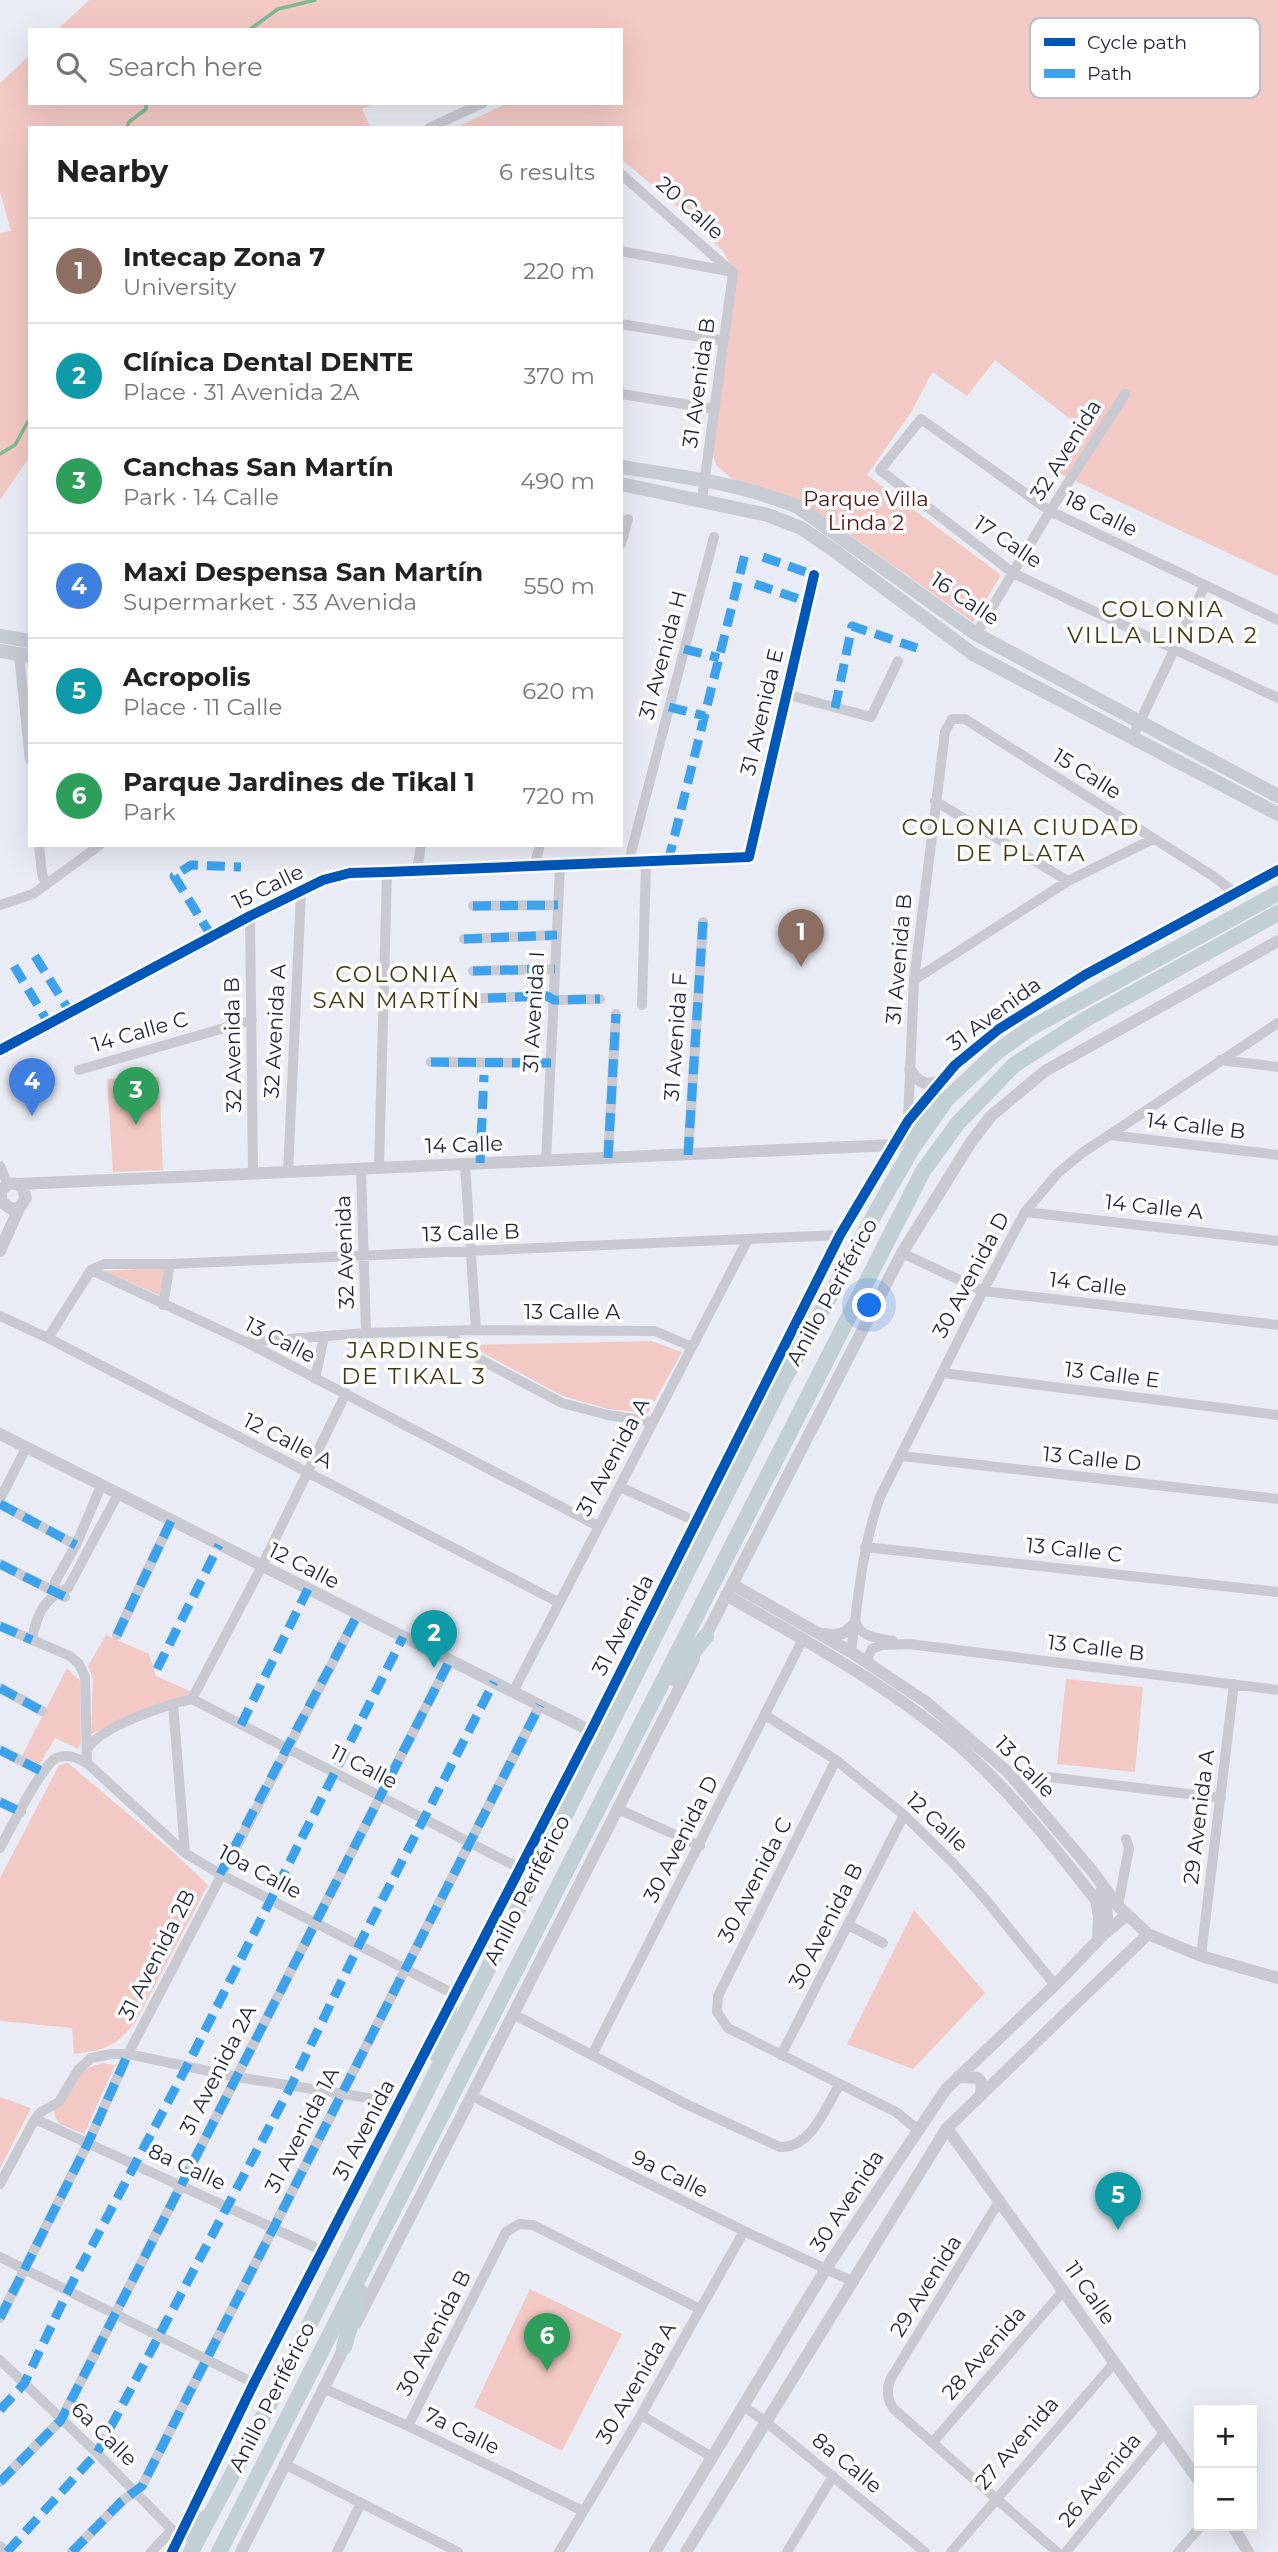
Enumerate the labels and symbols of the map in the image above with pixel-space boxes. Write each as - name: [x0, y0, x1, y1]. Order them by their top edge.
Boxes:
- legend: [1030, 18, 1260, 98]
- text: Cycle path: [1087, 31, 1187, 54]
- text: Path: [1087, 62, 1132, 85]
- street label: 20 Calle: [651, 171, 729, 244]
- street label: 31 Avenida B: [677, 316, 720, 450]
- street label: 32 Avenida: [1025, 395, 1106, 505]
- street label: 18 Calle: [1061, 485, 1142, 542]
- park label: Parque Villa Linda 2: [803, 486, 929, 535]
- street label: 17 Calle: [970, 510, 1047, 573]
- street label: 16 Calle: [926, 567, 1004, 630]
- street label: 31 Avenida H: [633, 588, 692, 722]
- district label: COLONIA VILLA LINDA 2: [1067, 595, 1259, 649]
- street label: 31 Avenida E: [735, 646, 788, 778]
- street label: 15 Calle: [1048, 743, 1126, 804]
- district label: COLONIA CIUDAD DE PLATA: [901, 813, 1141, 867]
- street label: 15 Calle: [228, 859, 307, 914]
- street label: 31 Avenida B: [880, 893, 917, 1025]
- pin: 1: [778, 909, 824, 967]
- street label: 31 Avenida I: [518, 951, 549, 1073]
- district label: COLONIA SAN MARTÍN: [312, 960, 482, 1014]
- street label: 32 Avenida A: [258, 962, 291, 1099]
- street label: 31 Avenida: [942, 971, 1045, 1056]
- street label: 31 Avenida F: [659, 972, 692, 1102]
- street label: 32 Avenida B: [219, 977, 246, 1113]
- street label: 14 Calle C: [89, 1006, 191, 1057]
- pin: 4: [9, 1058, 55, 1116]
- pin: 3: [113, 1067, 159, 1125]
- street label: 14 Calle B: [1145, 1107, 1247, 1144]
- street label: 14 Calle: [425, 1131, 503, 1158]
- street label: 14 Calle A: [1104, 1189, 1205, 1224]
- street label: 32 Avenida: [330, 1195, 359, 1309]
- street label: 30 Avenida D: [927, 1208, 1014, 1342]
- street label: Anillo Periférico: [781, 1214, 882, 1370]
- street label: 13 Calle B: [422, 1218, 520, 1247]
- street label: 14 Calle: [1048, 1266, 1128, 1301]
- your location: [852, 1288, 886, 1322]
- street label: 13 Calle A: [524, 1299, 621, 1324]
- street label: 13 Calle: [241, 1311, 320, 1368]
- district label: JARDINES DE TIKAL 3: [341, 1336, 487, 1390]
- street label: 13 Calle E: [1063, 1356, 1161, 1393]
- street label: 31 Avenida A: [571, 1393, 655, 1520]
- street label: 12 Calle A: [239, 1407, 338, 1474]
- street label: 13 Calle D: [1042, 1441, 1143, 1476]
- street label: 13 Calle C: [1025, 1532, 1123, 1567]
- street label: 12 Calle: [265, 1537, 344, 1594]
- street label: 31 Avenida: [587, 1570, 659, 1679]
- pin: 2: [411, 1610, 457, 1668]
- street label: 13 Calle B: [1046, 1629, 1146, 1666]
- street label: 13 Calle: [990, 1731, 1061, 1803]
- street label: 11 Calle: [327, 1739, 402, 1794]
- street label: 29 Avenida A: [1178, 1747, 1219, 1886]
- street label: 30 Avenida D: [638, 1771, 723, 1906]
- street label: 12 Calle: [901, 1787, 974, 1857]
- street label: Anillo Periférico: [478, 1811, 575, 1969]
- street label: 30 Avenida C: [712, 1813, 797, 1946]
- street label: 10a Calle: [214, 1839, 306, 1904]
- street label: 30 Avenida B: [783, 1859, 868, 1993]
- street label: 31 Avenida 2B: [113, 1885, 200, 2024]
- street label: 31 Avenida 2A: [174, 2000, 261, 2139]
- street label: 31 Avenida 1A: [259, 2062, 344, 2197]
- street label: 31 Avenida: [328, 2075, 400, 2184]
- street label: 8a Calle: [145, 2138, 230, 2195]
- street label: 9a Calle: [628, 2144, 712, 2203]
- street label: 30 Avenida: [805, 2145, 889, 2256]
- pin: 5: [1095, 2172, 1141, 2230]
- street label: 29 Avenida: [885, 2230, 967, 2341]
- street label: 11 Calle: [1060, 2256, 1121, 2329]
- street label: 30 Avenida B: [391, 2266, 476, 2400]
- street label: 28 Avenida: [936, 2301, 1031, 2404]
- pin: 6: [524, 2313, 570, 2371]
- street label: 30 Avenida A: [591, 2317, 681, 2448]
- street label: Anillo Periférico: [223, 2318, 320, 2476]
- street label: 27 Avenida: [970, 2391, 1064, 2494]
- street label: 6a Calle: [66, 2396, 142, 2471]
- street label: 7a Calle: [421, 2402, 504, 2459]
- street label: 8a Calle: [807, 2427, 887, 2498]
- street label: 26 Avenida: [1053, 2428, 1146, 2532]

